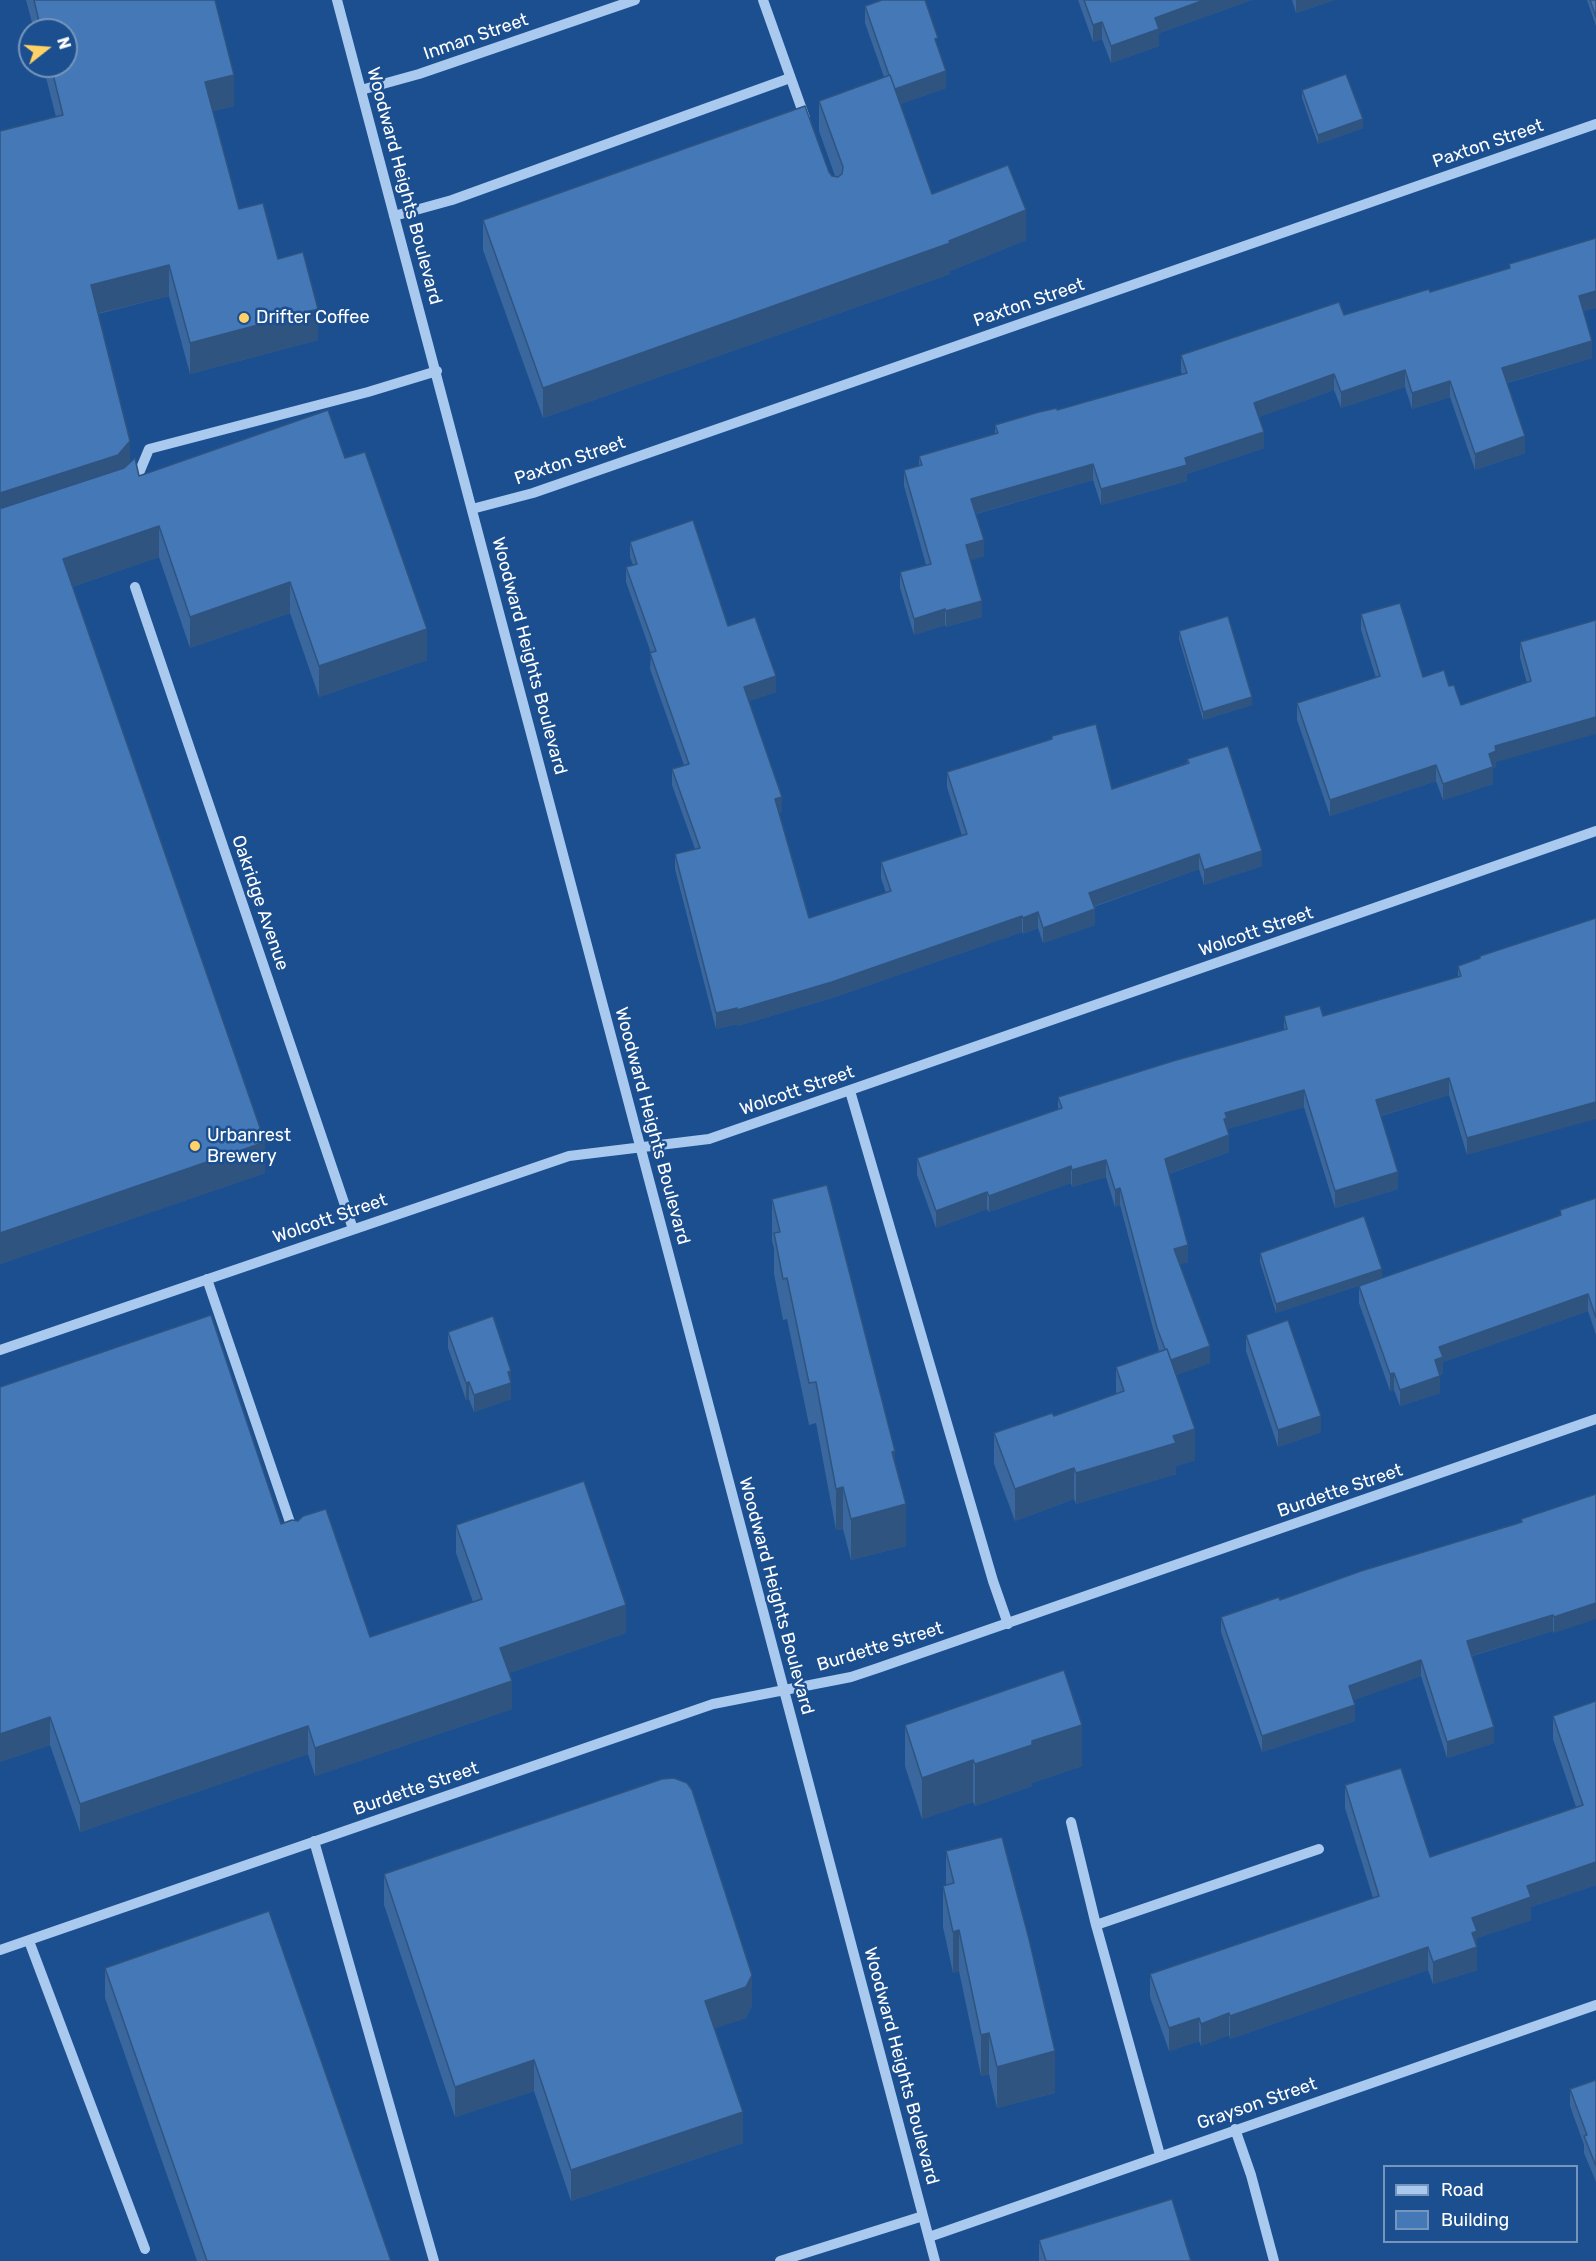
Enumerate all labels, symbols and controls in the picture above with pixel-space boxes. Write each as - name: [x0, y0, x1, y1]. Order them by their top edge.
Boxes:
- street label: Inman Street: [421, 9, 531, 65]
- north arrow: [18, 18, 78, 78]
- text: N: [53, 35, 75, 51]
- street label: Woodward Heights Boulevard: [362, 65, 446, 307]
- street label: Paxton Street: [1430, 115, 1546, 173]
- street label: Paxton Street: [971, 274, 1087, 332]
- place label: Drifter Coffee: [256, 307, 370, 329]
- marker: Drifter Coffee: [237, 311, 251, 325]
- street label: Paxton Street: [512, 432, 628, 490]
- street label: Woodward Heights Boulevard: [487, 535, 571, 777]
- street label: Oakridge Avenue: [227, 833, 293, 973]
- street label: Wolcott Street: [1196, 902, 1316, 962]
- street label: Woodward Heights Boulevard: [610, 1005, 694, 1247]
- street label: Wolcott Street: [737, 1061, 857, 1121]
- place label: Urbanrest Brewery: [207, 1125, 291, 1168]
- marker: Urbanrest Brewery: [188, 1139, 202, 1153]
- street label: Wolcott Street: [270, 1189, 390, 1249]
- street label: Burdette Street: [1275, 1459, 1405, 1523]
- street label: Woodward Heights Boulevard: [734, 1475, 818, 1717]
- street label: Burdette Street: [814, 1618, 946, 1676]
- street label: Burdette Street: [351, 1757, 481, 1821]
- street label: Woodward Heights Boulevard: [859, 1945, 943, 2187]
- street label: Grayson Street: [1194, 2073, 1320, 2135]
- legend: [1383, 2165, 1578, 2243]
- text: Road: [1441, 2179, 1484, 2201]
- text: Building: [1441, 2209, 1509, 2231]

